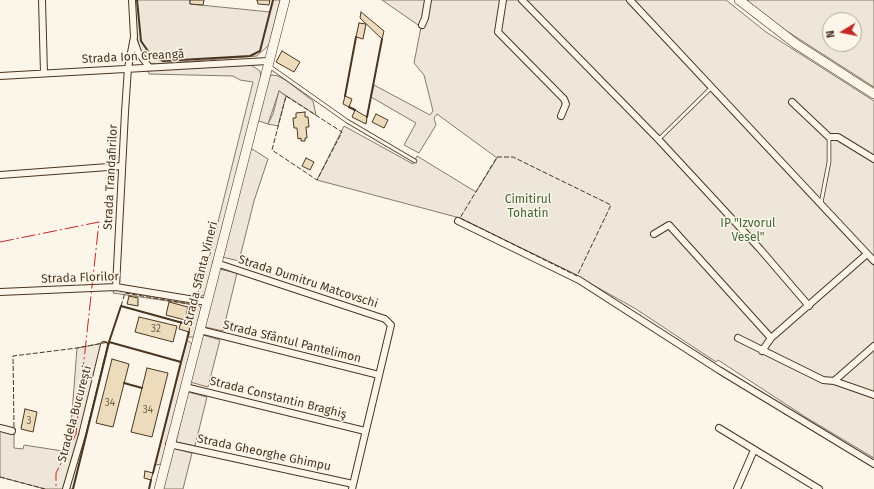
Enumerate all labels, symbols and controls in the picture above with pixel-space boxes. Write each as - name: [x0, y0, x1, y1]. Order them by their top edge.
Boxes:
- north arrow: [822, 12, 862, 52]
- text: N: [824, 29, 838, 39]
- street label: Strada Ion Creangă: [81, 47, 185, 67]
- street label: Strada Trandafirilor: [101, 124, 121, 230]
- park label: Cimitirul Tohatin: [505, 193, 551, 221]
- park label: IP "Izvorul Vesel": [720, 217, 776, 245]
- street label: Strada Sfânta Vineri: [181, 220, 221, 328]
- street label: Strada Dumitru Matcovschi: [236, 253, 380, 311]
- street label: Strada Florilor: [41, 269, 119, 287]
- street label: Strada Sfântul Pantelimon: [221, 318, 363, 366]
- house number: 32: [151, 323, 161, 335]
- street label: Stradela București: [55, 364, 95, 464]
- street label: Strada Constantin Braghiş: [208, 374, 348, 422]
- house number: 34: [105, 397, 115, 409]
- house number: 34: [143, 404, 153, 416]
- house number: 3: [27, 415, 31, 427]
- street label: Strada Gheorghe Ghimpu: [196, 432, 332, 474]

